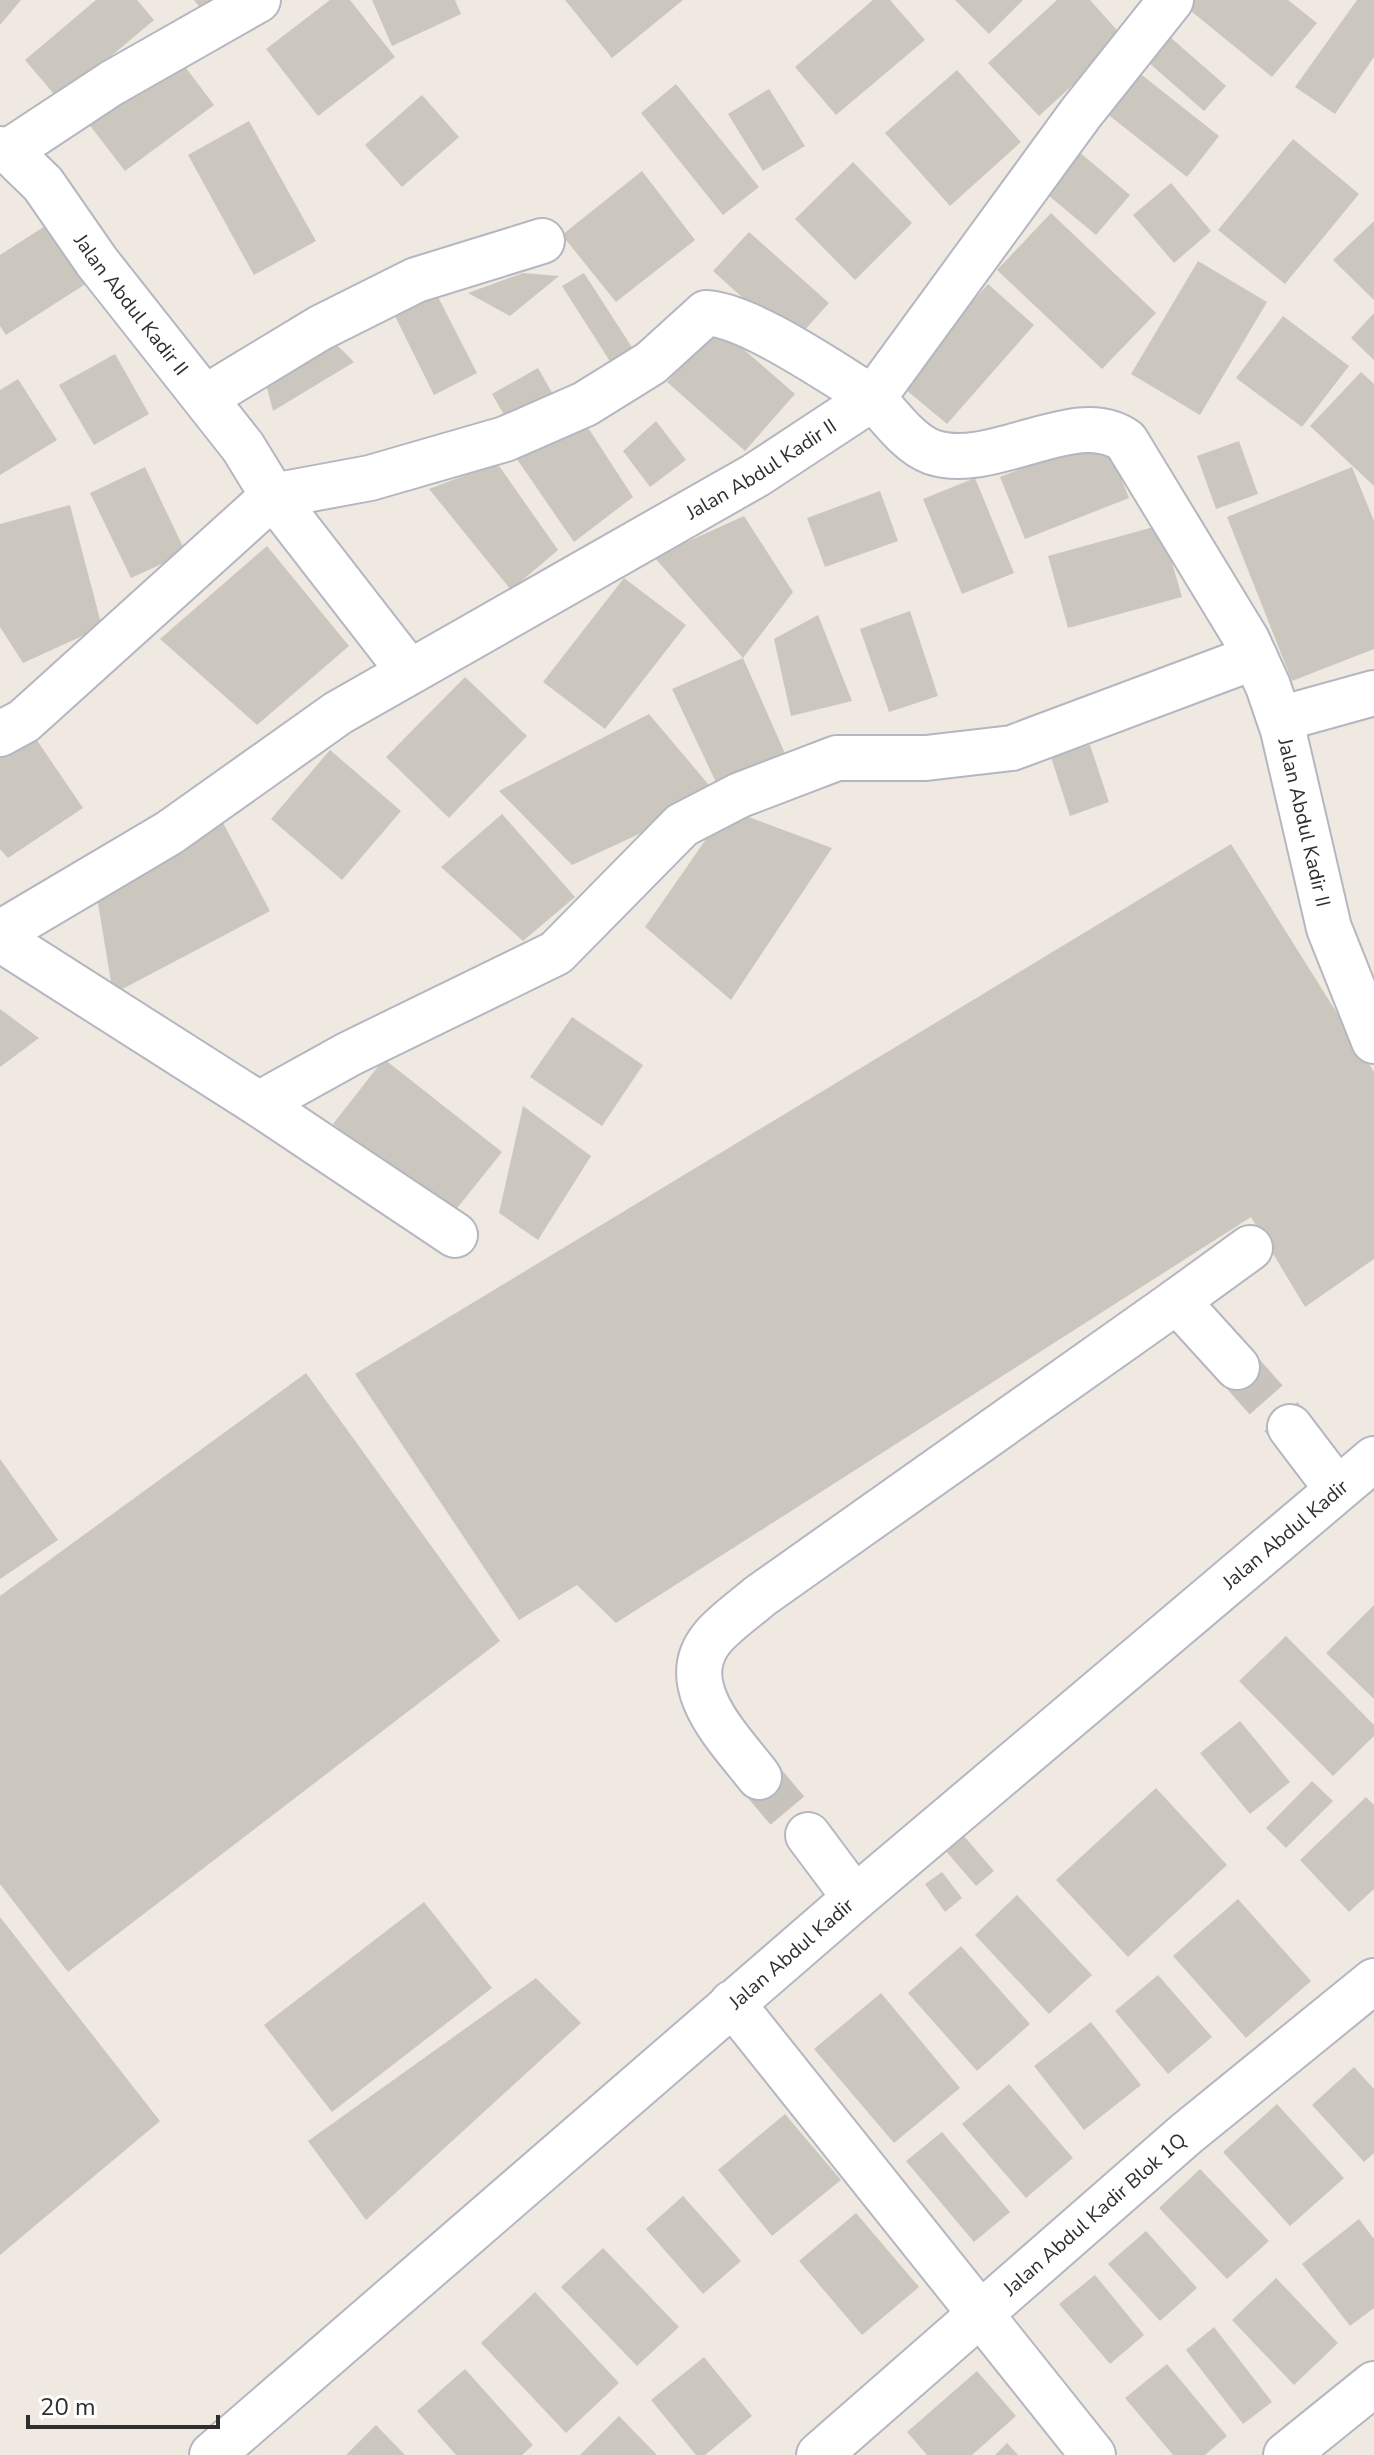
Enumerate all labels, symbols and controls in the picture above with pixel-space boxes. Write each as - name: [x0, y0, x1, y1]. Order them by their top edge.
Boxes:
- street label: Jalan Abdul Kadir II: [67, 227, 195, 381]
- street label: Jalan Abdul Kadir II: [680, 412, 842, 526]
- street label: Jalan Abdul Kadir II: [1272, 734, 1337, 909]
- street label: Jalan Abdul Kadir: [1216, 1473, 1354, 1596]
- street label: Jalan Abdul Kadir: [722, 1892, 859, 2016]
- street label: Jalan Abdul Kadir Blok 1Q: [996, 2126, 1192, 2302]
- scale bar: [28, 2379, 218, 2429]
- text: 20 m: [40, 2391, 96, 2423]

